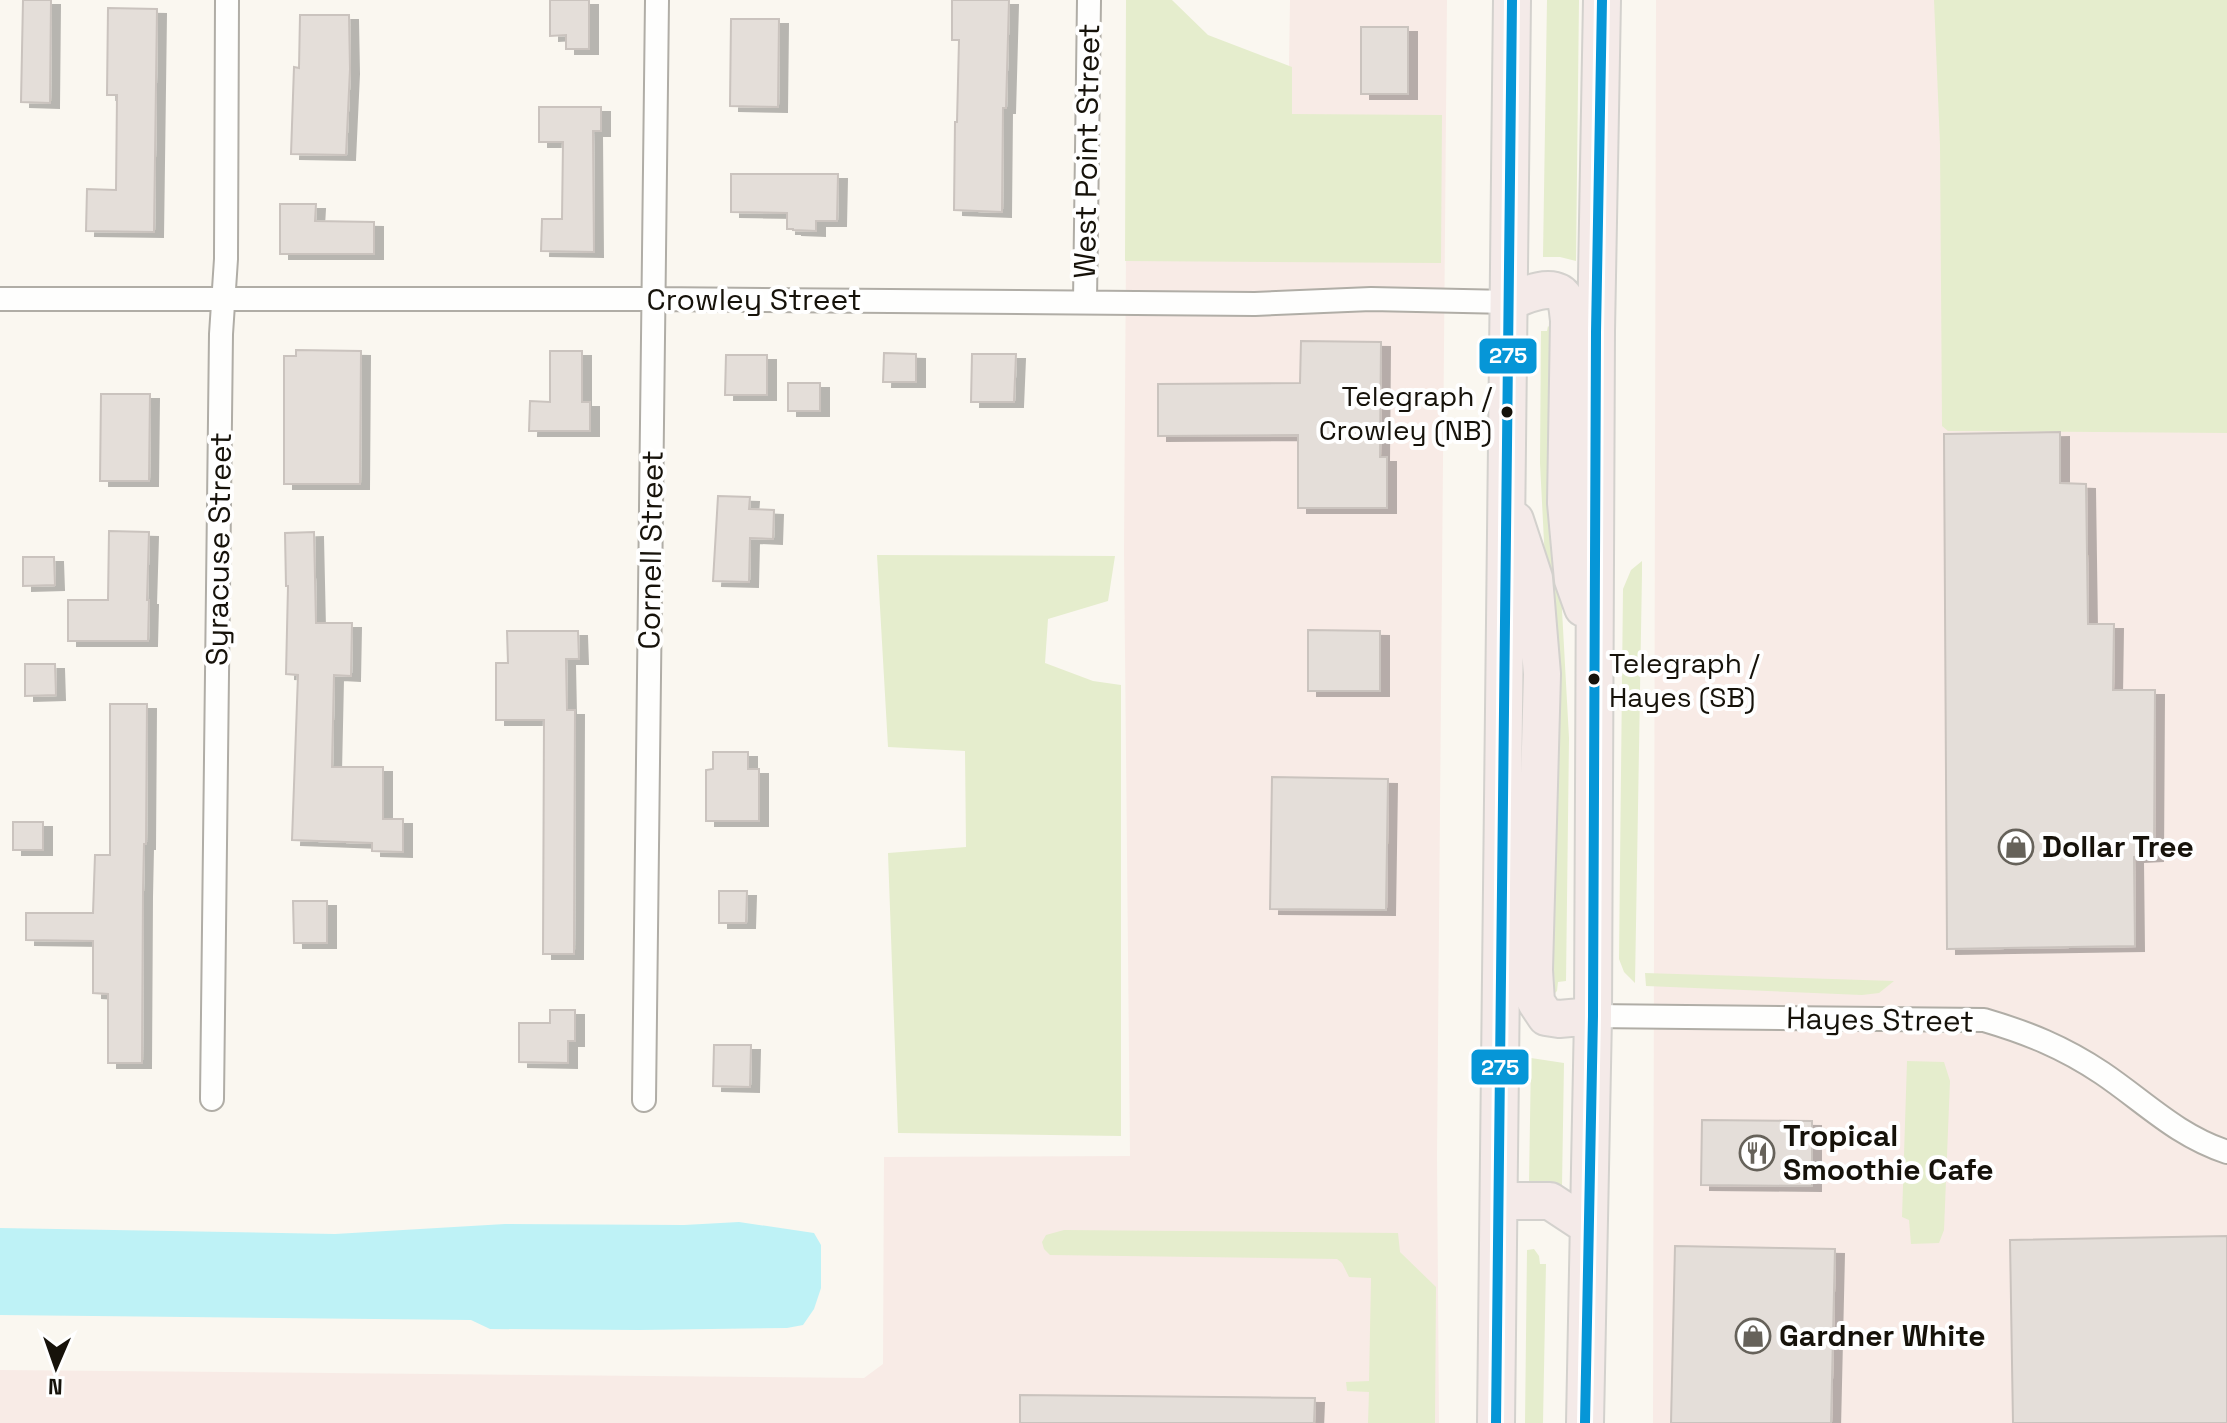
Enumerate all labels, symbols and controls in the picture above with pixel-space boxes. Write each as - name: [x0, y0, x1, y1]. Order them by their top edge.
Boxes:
- street label: West Point Street: [1065, 23, 1108, 279]
- street label: Crowley Street: [646, 280, 862, 319]
- line badge: 275: [1478, 337, 1538, 375]
- text: 275: [1489, 341, 1527, 369]
- place label: Telegraph / Crowley (NB): [1319, 378, 1493, 448]
- marker: Telegraph / Crowley (NB): [1499, 404, 1515, 420]
- street label: Syracuse Street: [197, 432, 240, 666]
- street label: Cornell Street: [629, 450, 672, 650]
- place label: Telegraph / Hayes (SB): [1609, 645, 1760, 715]
- marker: Telegraph / Hayes (SB): [1586, 671, 1602, 687]
- place label: Dollar Tree: [2042, 827, 2194, 866]
- shop icon: Dollar Tree: [1997, 828, 2035, 866]
- street label: Hayes Street: [1786, 998, 1974, 1041]
- line badge: 275: [1470, 1048, 1530, 1086]
- text: 275: [1481, 1053, 1519, 1081]
- place label: Tropical Smoothie Cafe: [1783, 1116, 1994, 1189]
- restaurant icon: Tropical Smoothie Cafe: [1738, 1134, 1776, 1172]
- place label: Gardner White: [1779, 1316, 1986, 1355]
- shop icon: Gardner White: [1734, 1317, 1772, 1355]
- north arrow: [16, 1327, 96, 1407]
- text: N: [47, 1373, 63, 1401]

